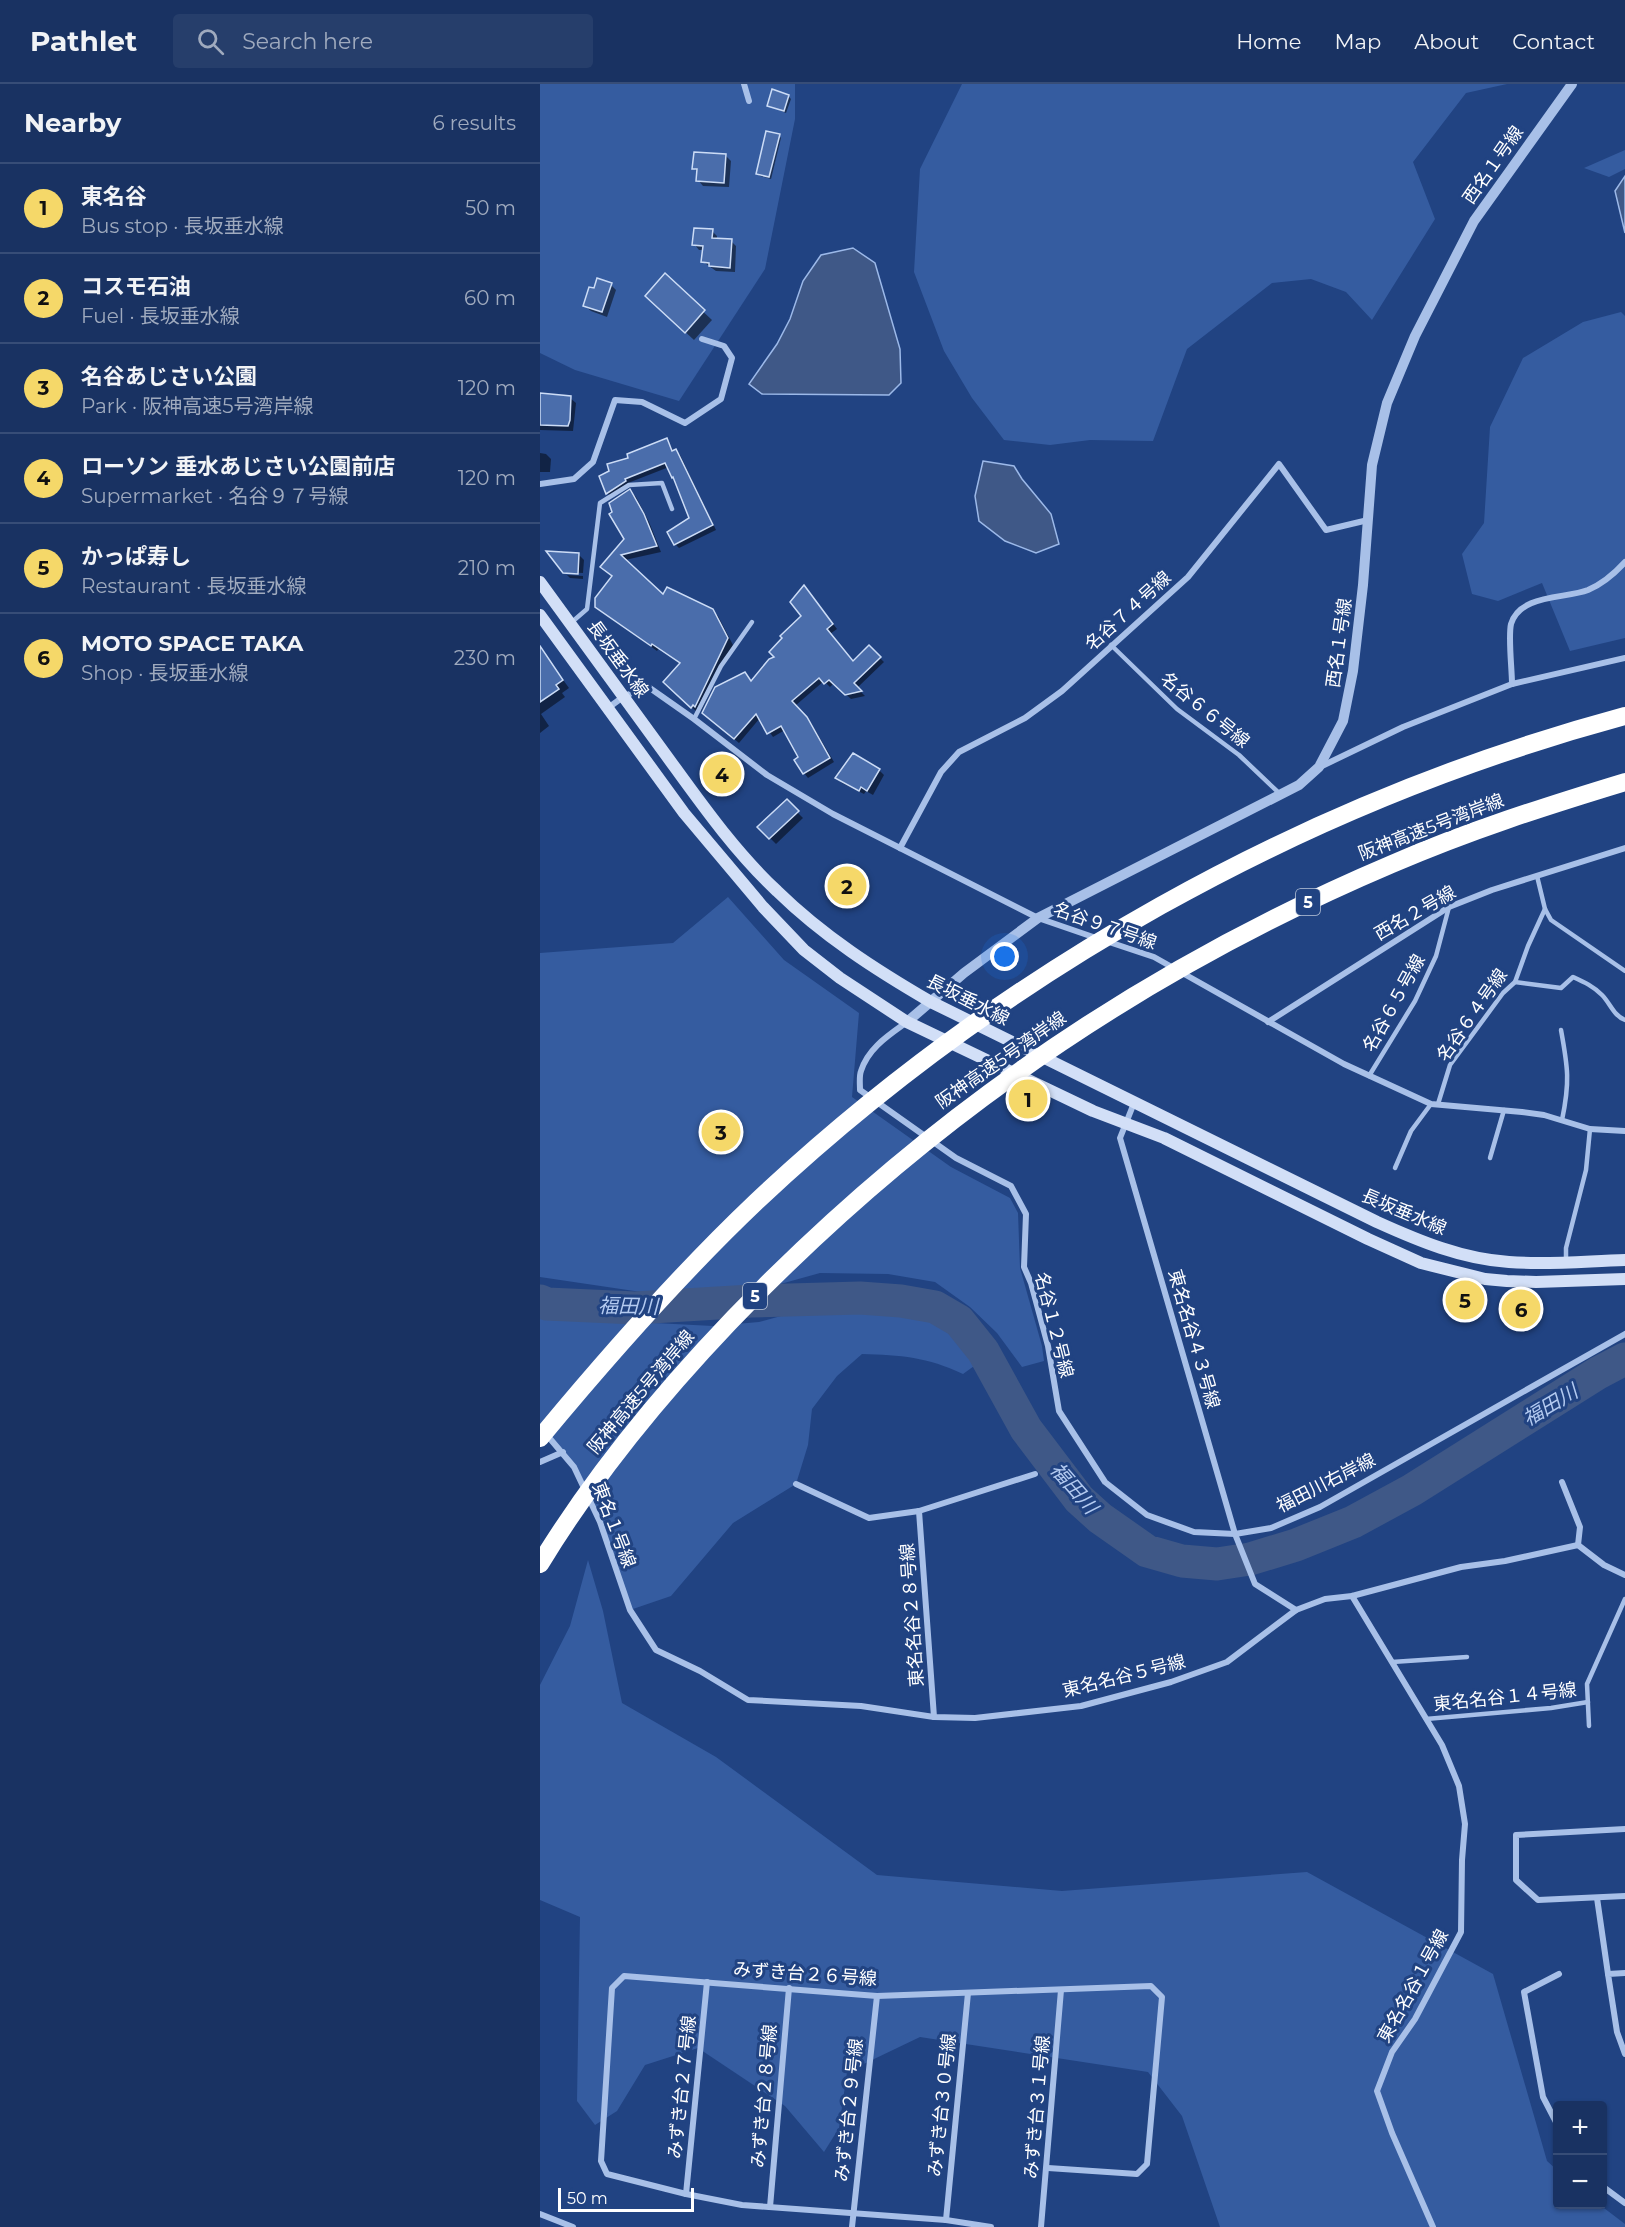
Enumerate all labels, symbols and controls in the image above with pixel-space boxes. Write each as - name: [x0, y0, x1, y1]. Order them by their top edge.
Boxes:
- search box: [173, 14, 593, 68]
- text: Pathlet: [30, 24, 137, 58]
- icon: search: [194, 25, 227, 58]
- text: Search here: [242, 28, 373, 55]
- text: Home: [1236, 29, 1301, 54]
- text: Map: [1334, 29, 1381, 54]
- text: About: [1414, 29, 1479, 54]
- text: Contact: [1512, 29, 1595, 54]
- text: Nearby: [24, 107, 121, 139]
- text: 6 results: [432, 111, 516, 135]
- street label: 西名１号線: [1458, 122, 1528, 208]
- text: 東名谷: [81, 183, 147, 210]
- text: 1: [40, 196, 47, 220]
- text: 50 m: [465, 196, 516, 220]
- text: Bus stop · 長坂垂水線: [81, 214, 284, 238]
- text: コスモ石油: [81, 273, 191, 300]
- text: 2: [38, 286, 49, 310]
- text: 60 m: [464, 286, 516, 310]
- text: Fuel · 長坂垂水線: [81, 304, 240, 328]
- text: 名谷あじさい公園: [81, 363, 257, 390]
- text: 3: [38, 376, 49, 400]
- text: 120 m: [458, 376, 516, 400]
- text: Park · 阪神高速5号湾岸線: [81, 394, 314, 418]
- text: ローソン 垂水あじさい公園前店: [81, 453, 395, 480]
- text: 4: [37, 466, 50, 490]
- text: 120 m: [458, 466, 516, 490]
- text: Supermarket · 名谷９７号線: [81, 484, 348, 508]
- text: かっぱ寿し: [81, 543, 191, 570]
- text: 5: [38, 556, 49, 580]
- text: 210 m: [458, 556, 516, 580]
- street label: 名谷７４号線: [1081, 567, 1175, 655]
- text: Restaurant · 長坂垂水線: [81, 574, 306, 598]
- street label: 西名１号線: [1322, 597, 1356, 689]
- street label: 長坂垂水線: [583, 616, 653, 702]
- text: MOTO SPACE TAKA: [81, 630, 303, 657]
- text: 6: [37, 646, 50, 670]
- text: 230 m: [454, 646, 516, 670]
- text: Shop · 長坂垂水線: [81, 661, 248, 685]
- street label: 名谷６６号線: [1156, 667, 1254, 753]
- pin: 4: [702, 752, 741, 796]
- street label: 阪神高速5号湾岸線: [1355, 789, 1507, 865]
- pin: 2: [828, 864, 866, 908]
- street label: 西名２号線: [1371, 881, 1459, 945]
- road number: 5: [1296, 889, 1320, 915]
- street label: 名谷９７号線: [1050, 898, 1160, 954]
- your location: [990, 942, 1019, 971]
- street label: 名谷６５号線: [1358, 950, 1430, 1056]
- street label: 名谷６４号線: [1432, 964, 1512, 1066]
- street label: 長坂垂水線: [923, 970, 1013, 1030]
- street label: 阪神高速5号湾岸線: [932, 1007, 1070, 1113]
- pin: 1: [1008, 1076, 1048, 1122]
- pin: 3: [702, 1110, 741, 1154]
- street label: 長坂垂水線: [1358, 1184, 1450, 1240]
- street label: 東名名谷４３号線: [1164, 1267, 1224, 1411]
- street label: 名谷１２号線: [1030, 1270, 1078, 1380]
- pin: 5: [1446, 1278, 1484, 1322]
- road number: 5: [743, 1283, 767, 1309]
- pin: 6: [1502, 1286, 1540, 1332]
- water label: 福田川: [598, 1293, 660, 1319]
- street label: 阪神高速5号湾岸線: [583, 1326, 699, 1458]
- water label: 福田川: [1518, 1378, 1584, 1431]
- street label: 福田川右岸線: [1273, 1449, 1379, 1517]
- water label: 福田川: [1045, 1457, 1104, 1520]
- street label: 東名１号線: [588, 1479, 640, 1571]
- street label: 東名名谷２８号線: [896, 1542, 928, 1688]
- street label: 東名名谷５号線: [1060, 1650, 1188, 1702]
- street label: 東名名谷１４号線: [1432, 1679, 1578, 1715]
- street label: 東名名谷１号線: [1373, 1926, 1453, 2046]
- street label: みずき台２６号線: [732, 1958, 878, 1990]
- street label: みずき台２７号線: [664, 2014, 700, 2160]
- street label: みずき台２８号線: [747, 2023, 781, 2169]
- street label: みずき台３０号線: [924, 2032, 960, 2178]
- street label: みずき台３１号線: [1020, 2034, 1054, 2180]
- street label: みずき台２９号線: [831, 2037, 867, 2183]
- map controls: [1553, 2101, 1607, 2209]
- button: +: [1553, 2101, 1607, 2155]
- button: −: [1553, 2155, 1607, 2209]
- scale bar: [558, 2185, 694, 2212]
- text: 50 m: [567, 2189, 608, 2208]

